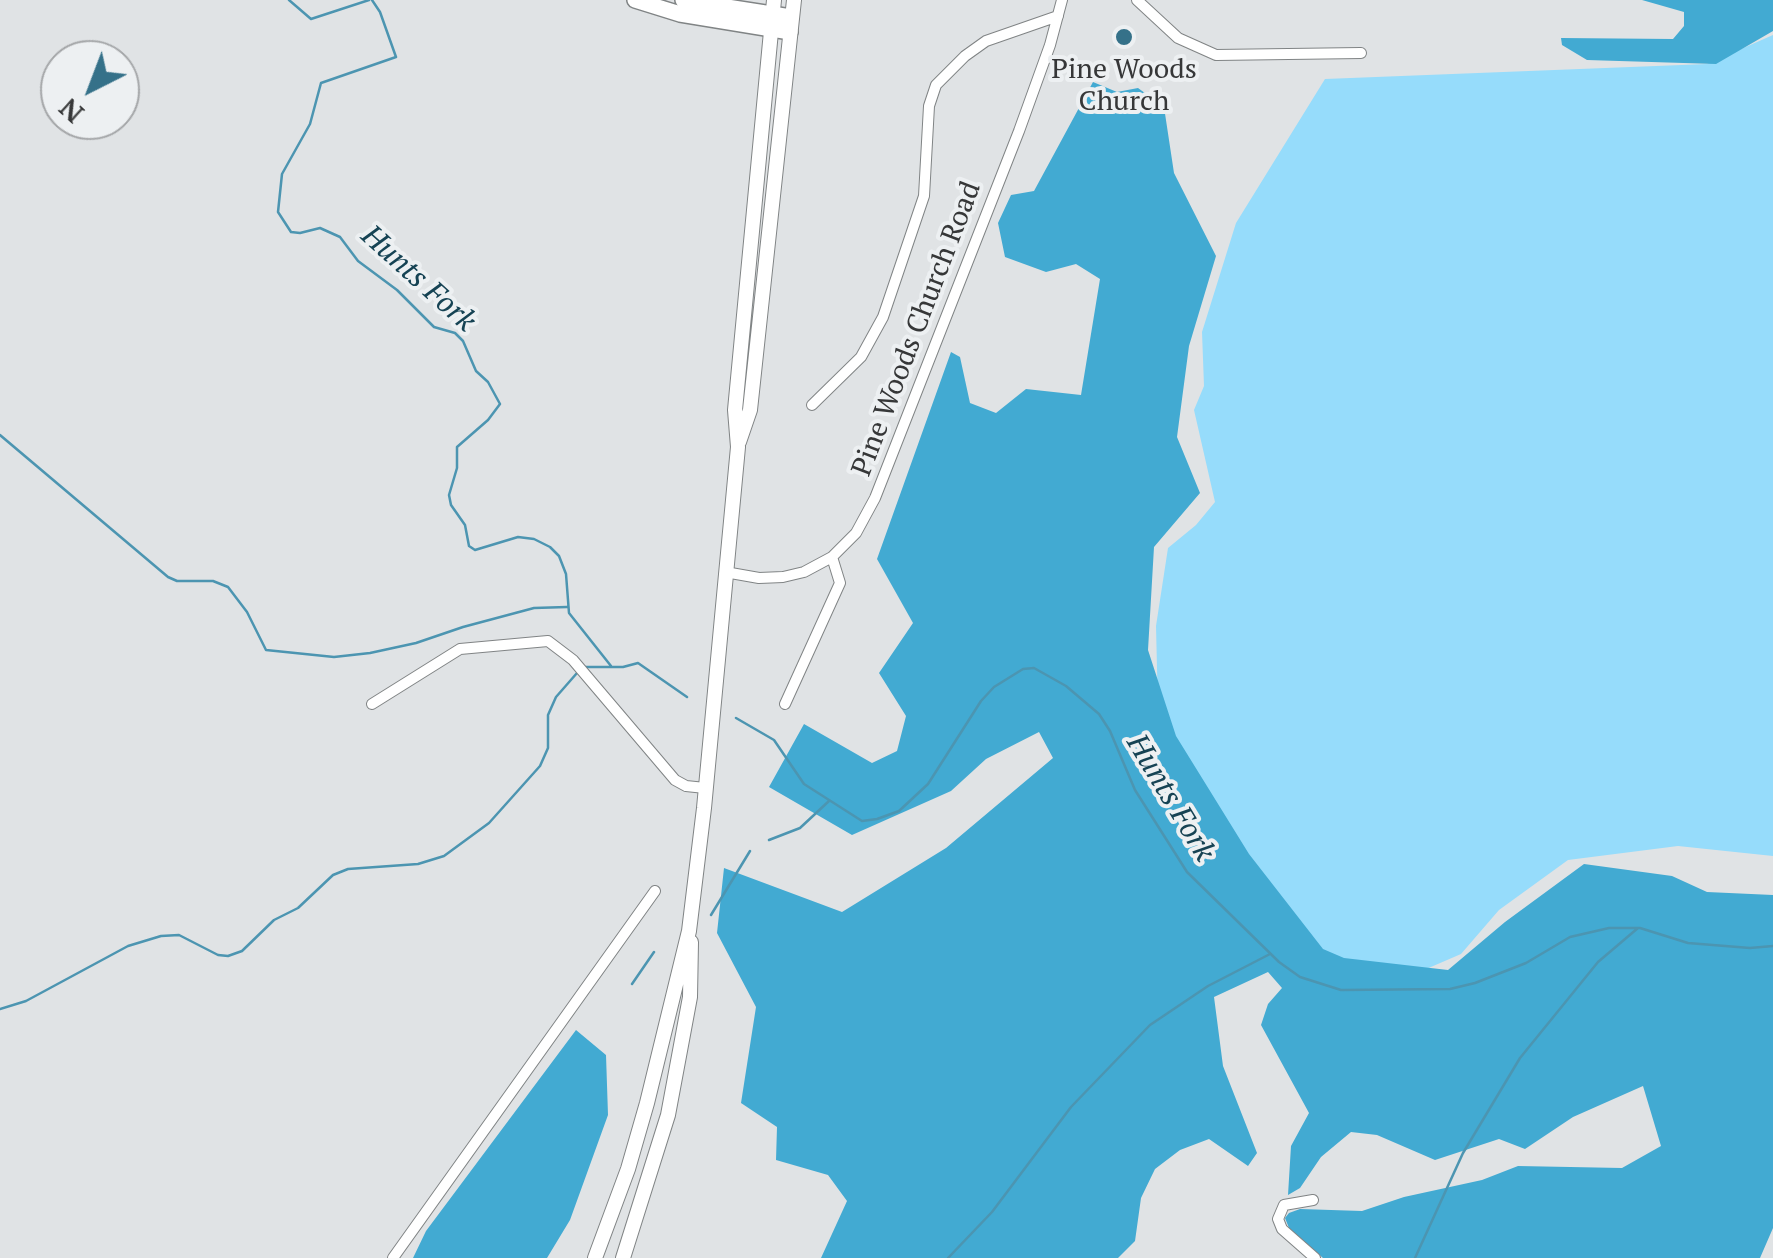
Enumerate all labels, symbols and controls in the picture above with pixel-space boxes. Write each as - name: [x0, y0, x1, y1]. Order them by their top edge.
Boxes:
- marker: Pine Woods Church: [1113, 26, 1135, 48]
- north arrow: [40, 40, 140, 140]
- place label: Pine Woods Church: [1051, 53, 1197, 119]
- text: N: [51, 90, 91, 132]
- street label: Pine Woods Church Road: [845, 177, 989, 481]
- water label: Hunts Fork: [353, 218, 483, 340]
- water label: Hunts Fork: [1118, 728, 1222, 868]

